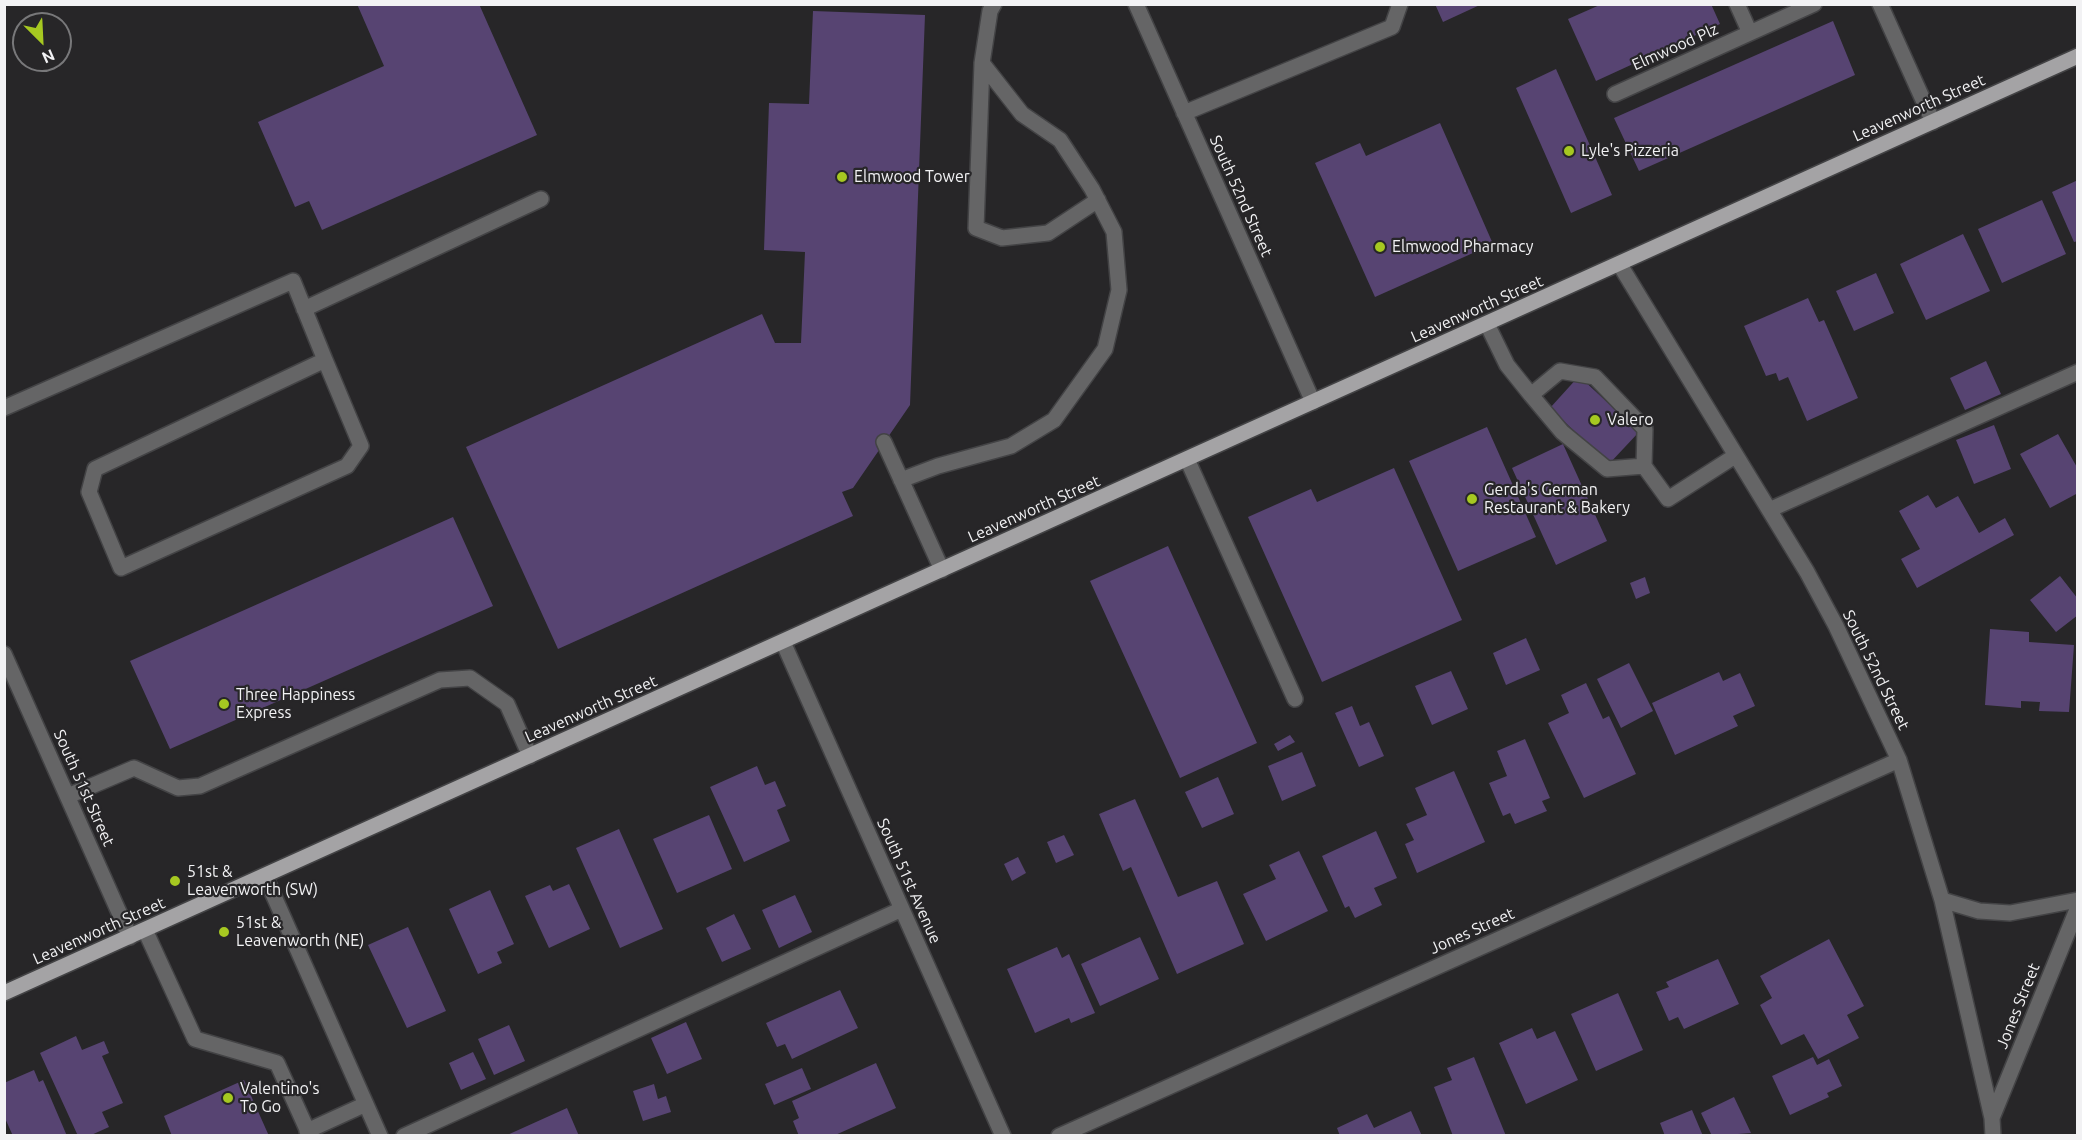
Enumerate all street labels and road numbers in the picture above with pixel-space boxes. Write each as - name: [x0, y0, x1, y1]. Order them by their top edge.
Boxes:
- street label: Elmwood Plz: [1629, 19, 1721, 75]
- street label: Leavenworth Street: [1850, 70, 1988, 146]
- street label: South 52nd Street: [1206, 132, 1276, 260]
- street label: Leavenworth Street: [1408, 271, 1546, 347]
- street label: Leavenworth Street: [965, 471, 1103, 547]
- street label: South 52nd Street: [1839, 607, 1913, 733]
- street label: Leavenworth Street: [522, 671, 660, 747]
- street label: South 51st Street: [50, 727, 118, 849]
- street label: South 51st Avenue: [873, 816, 945, 946]
- street label: Leavenworth Street: [30, 893, 168, 969]
- street label: Jones Street: [1427, 904, 1517, 958]
- street label: Jones Street: [1992, 960, 2044, 1052]

